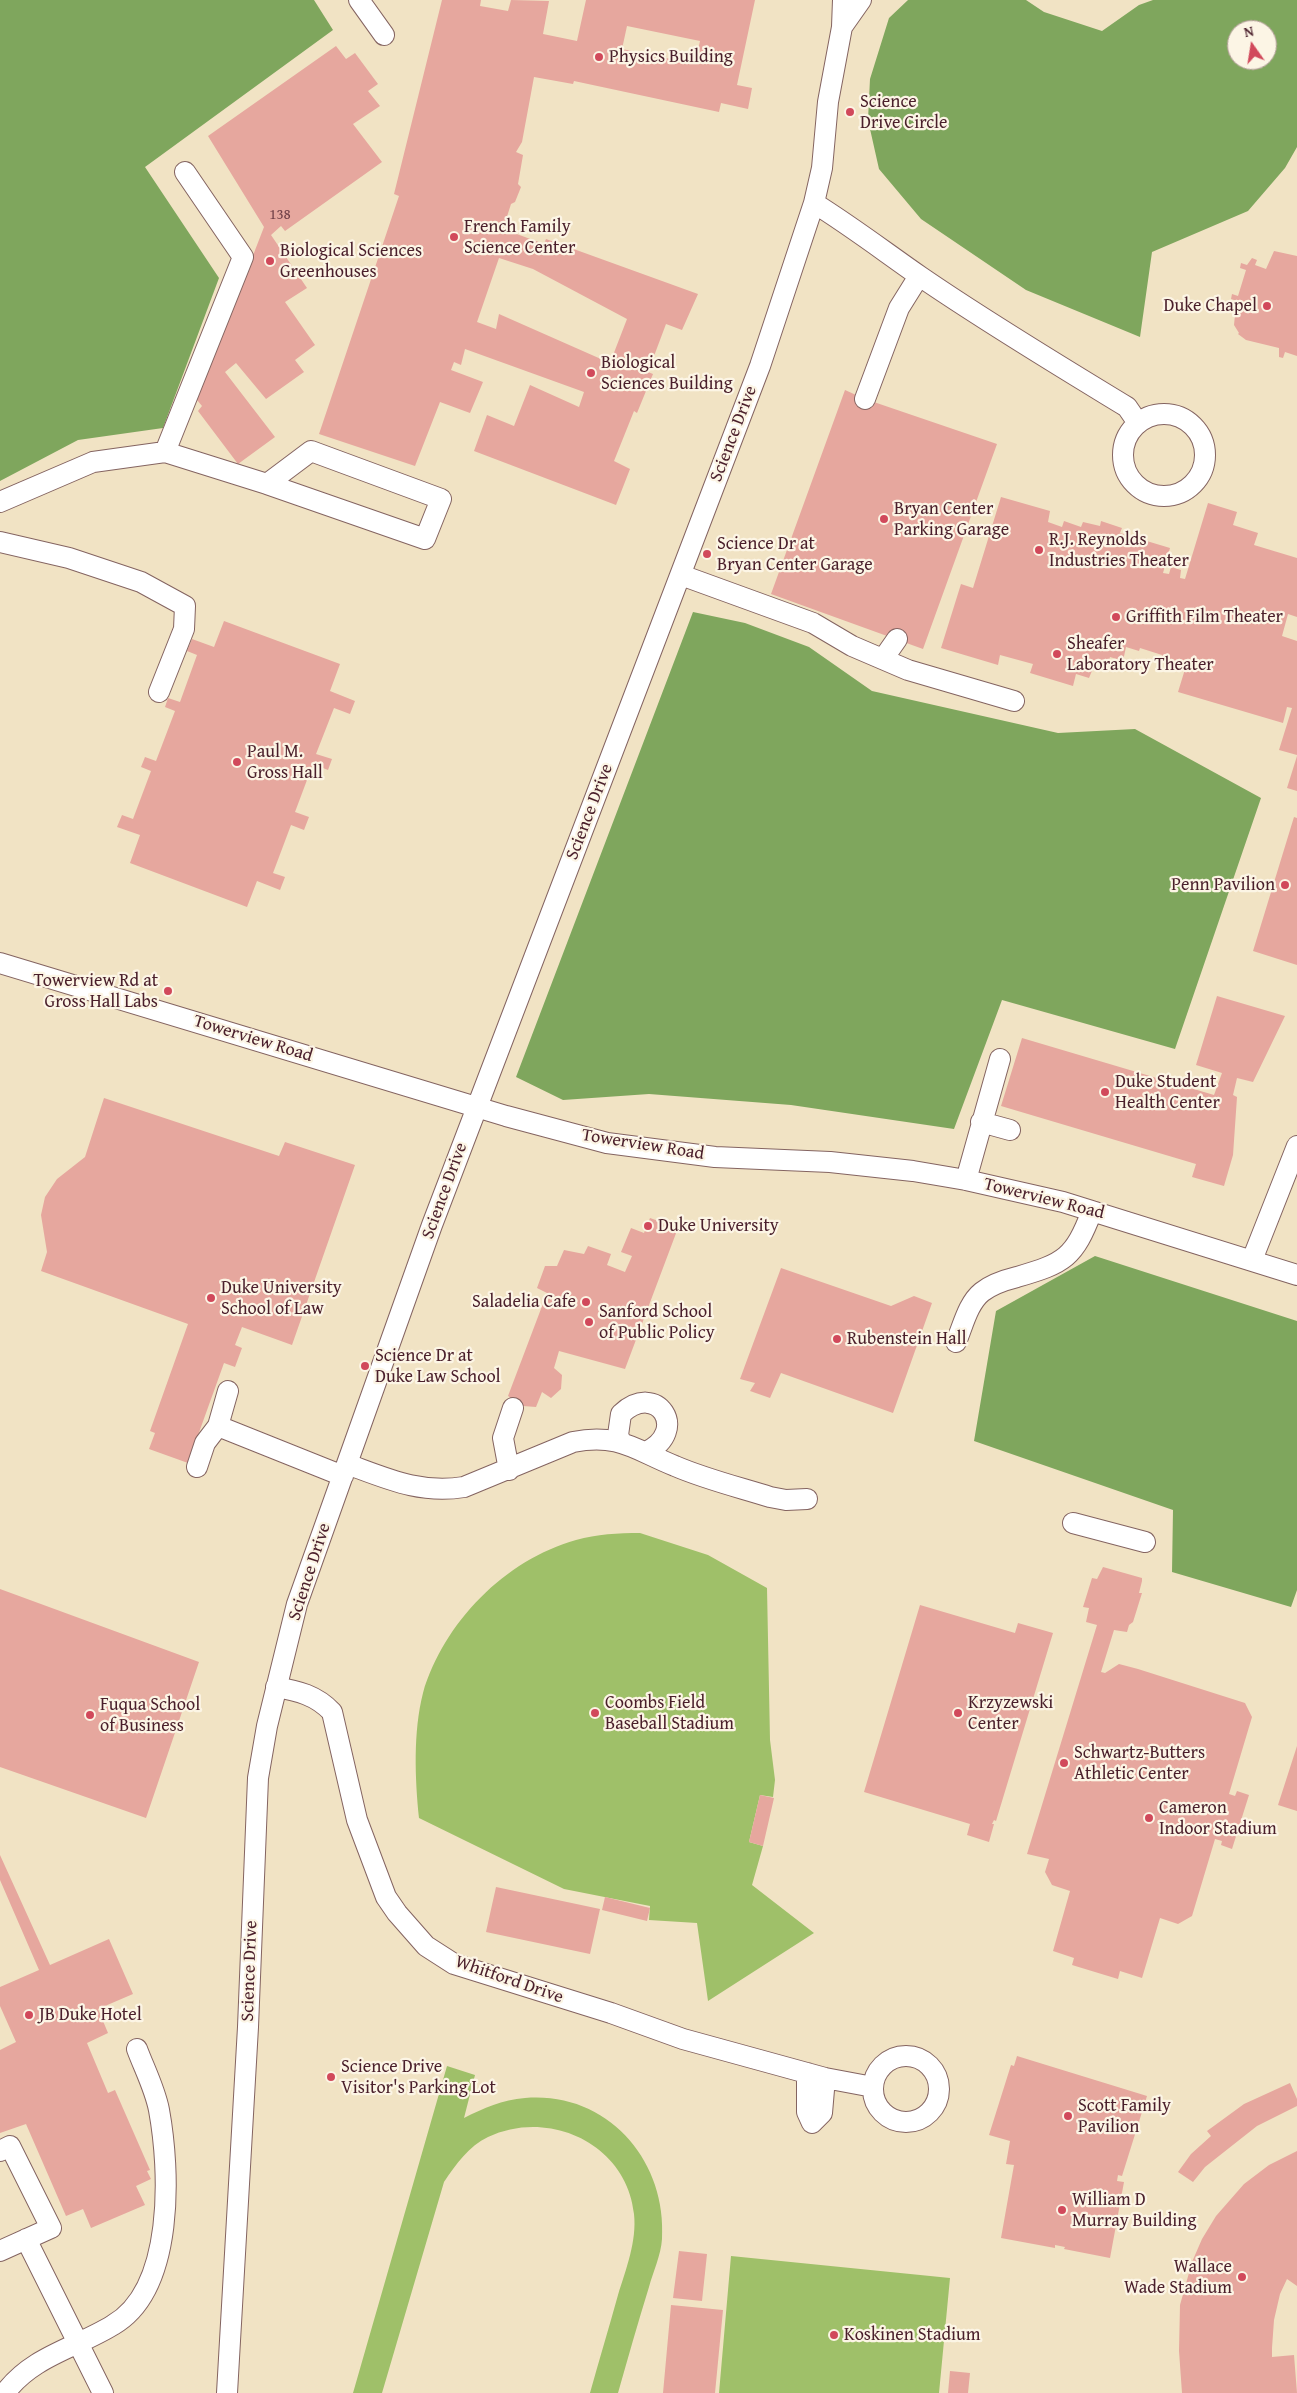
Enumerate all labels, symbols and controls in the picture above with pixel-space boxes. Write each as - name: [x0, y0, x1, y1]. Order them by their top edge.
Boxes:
- north arrow: [1227, 20, 1277, 70]
- text: N: [1242, 21, 1256, 42]
- place label: Physics Building: [609, 46, 733, 68]
- marker: Physics Building: [593, 51, 605, 63]
- place label: Science Drive Circle: [860, 91, 948, 134]
- marker: Science Drive Circle: [844, 106, 856, 118]
- house number: 138: [269, 206, 291, 224]
- place label: French Family Science Center: [464, 216, 575, 258]
- marker: French Family Science Center: [448, 231, 460, 243]
- place label: Biological Sciences Greenhouses: [280, 240, 422, 282]
- marker: Biological Sciences Greenhouses: [264, 255, 276, 267]
- place label: Duke Chapel: [1164, 295, 1257, 317]
- marker: Duke Chapel: [1261, 300, 1273, 312]
- place label: Biological Sciences Building: [601, 352, 733, 394]
- marker: Biological Sciences Building: [585, 367, 597, 379]
- street label: Science Drive: [706, 383, 762, 485]
- place label: Bryan Center Parking Garage: [894, 498, 1009, 540]
- marker: Bryan Center Parking Garage: [878, 513, 890, 525]
- place label: R.J. Reynolds Industries Theater: [1049, 529, 1189, 572]
- place label: Science Dr at Bryan Center Garage: [717, 533, 873, 576]
- marker: R.J. Reynolds Industries Theater: [1033, 544, 1045, 556]
- marker: Science Dr at Bryan Center Garage: [701, 548, 713, 560]
- place label: Griffith Film Theater: [1126, 606, 1283, 628]
- marker: Griffith Film Theater: [1110, 611, 1122, 623]
- place label: Sheafer Laboratory Theater: [1067, 633, 1214, 676]
- marker: Sheafer Laboratory Theater: [1051, 648, 1063, 660]
- place label: Paul M. Gross Hall: [247, 741, 323, 784]
- marker: Paul M. Gross Hall: [231, 756, 243, 768]
- street label: Science Drive: [562, 761, 618, 863]
- place label: Penn Pavilion: [1171, 874, 1275, 896]
- marker: Penn Pavilion: [1279, 879, 1291, 891]
- place label: Towerview Rd at Gross Hall Labs: [33, 970, 158, 1012]
- marker: Towerview Rd at Gross Hall Labs: [162, 985, 174, 997]
- street label: Towerview Road: [191, 1011, 315, 1067]
- place label: Duke Student Health Center: [1115, 1071, 1220, 1114]
- marker: Duke Student Health Center: [1099, 1086, 1111, 1098]
- street label: Towerview Road: [580, 1125, 706, 1165]
- street label: Science Drive: [418, 1140, 472, 1242]
- street label: Towerview Road: [981, 1174, 1107, 1224]
- place label: Duke University: [658, 1215, 779, 1237]
- marker: Duke University: [642, 1220, 654, 1232]
- place label: Duke University School of Law: [221, 1277, 342, 1320]
- place label: Saladelia Cafe: [472, 1291, 576, 1313]
- marker: Duke University School of Law: [205, 1292, 217, 1304]
- marker: Saladelia Cafe: [580, 1296, 592, 1308]
- place label: Sanford School of Public Policy: [599, 1301, 715, 1344]
- marker: Sanford School of Public Policy: [583, 1316, 595, 1328]
- place label: Rubenstein Hall: [847, 1328, 967, 1350]
- marker: Rubenstein Hall: [831, 1333, 843, 1345]
- place label: Science Dr at Duke Law School: [375, 1345, 501, 1388]
- marker: Science Dr at Duke Law School: [359, 1360, 371, 1372]
- street label: Science Drive: [284, 1521, 336, 1623]
- place label: Coombs Field Baseball Stadium: [605, 1692, 734, 1735]
- place label: Krzyzewski Center: [968, 1692, 1053, 1735]
- place label: Fuqua School of Business: [100, 1694, 200, 1736]
- marker: Coombs Field Baseball Stadium: [589, 1707, 601, 1719]
- marker: Krzyzewski Center: [952, 1707, 964, 1719]
- marker: Fuqua School of Business: [84, 1709, 96, 1721]
- place label: Schwartz-Butters Athletic Center: [1074, 1742, 1205, 1785]
- marker: Schwartz-Butters Athletic Center: [1058, 1757, 1070, 1769]
- place label: Cameron Indoor Stadium: [1159, 1797, 1277, 1840]
- marker: Cameron Indoor Stadium: [1143, 1812, 1155, 1824]
- street label: Science Drive: [237, 1920, 263, 2022]
- street label: Whitford Drive: [452, 1951, 566, 2009]
- place label: JB Duke Hotel: [39, 2004, 142, 2026]
- marker: JB Duke Hotel: [23, 2009, 35, 2021]
- place label: Science Drive Visitor's Parking Lot: [341, 2056, 496, 2098]
- marker: Science Drive Visitor's Parking Lot: [325, 2071, 337, 2083]
- place label: Scott Family Pavilion: [1078, 2095, 1171, 2138]
- marker: Scott Family Pavilion: [1062, 2110, 1074, 2122]
- place label: William D Murray Building: [1072, 2189, 1196, 2232]
- marker: William D Murray Building: [1056, 2204, 1068, 2216]
- place label: Wallace Wade Stadium: [1124, 2256, 1232, 2298]
- marker: Wallace Wade Stadium: [1236, 2271, 1248, 2283]
- place label: Koskinen Stadium: [844, 2324, 981, 2346]
- marker: Koskinen Stadium: [828, 2329, 840, 2341]

